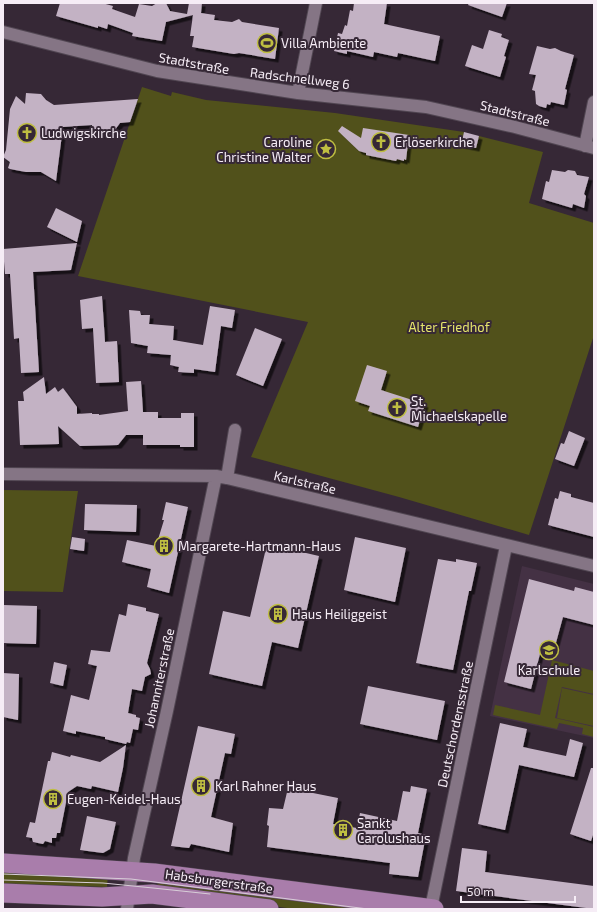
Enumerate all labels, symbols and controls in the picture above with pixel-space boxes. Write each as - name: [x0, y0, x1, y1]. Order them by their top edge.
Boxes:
- sports icon: Villa Ambiente: [256, 32, 278, 54]
- place label: Villa Ambiente: [281, 35, 366, 51]
- street label: Stadtstraße: [157, 49, 231, 77]
- street label: Radschnellweg 6: [249, 64, 351, 92]
- street label: Stadtstraße: [478, 97, 552, 129]
- church icon: Ludwigskirche: [16, 122, 38, 144]
- place label: Ludwigskirche: [41, 125, 126, 141]
- church icon: Erlöserkirche: [370, 131, 392, 153]
- place label: Caroline Christine Walter: [216, 134, 312, 165]
- place label: Erlöserkirche: [395, 134, 473, 150]
- place icon: Caroline Christine Walter: [315, 138, 337, 160]
- park label: Alter Friedhof: [408, 319, 491, 335]
- place label: St. Michaelskapelle: [411, 393, 507, 424]
- church icon: St. Michaelskapelle: [386, 397, 408, 419]
- street label: Karlstraße: [272, 467, 338, 497]
- building icon: Margarete-Hartmann-Haus: [153, 535, 175, 557]
- place label: Margarete-Hartmann-Haus: [178, 538, 341, 554]
- building icon: Haus Heiliggeist: [267, 603, 289, 625]
- place label: Haus Heiliggeist: [292, 606, 387, 622]
- street label: Johanniterstraße: [141, 627, 177, 729]
- school or university icon: Karlschule: [538, 639, 560, 661]
- street label: Deutschordensstraße: [434, 659, 476, 789]
- place label: Karlschule: [518, 662, 580, 678]
- building icon: Karl Rahner Haus: [190, 775, 212, 797]
- place label: Karl Rahner Haus: [215, 778, 316, 794]
- building icon: Eugen-Keidel-Haus: [42, 788, 64, 810]
- place label: Eugen-Keidel-Haus: [67, 791, 181, 807]
- place label: Sankt Carolushaus: [357, 815, 431, 846]
- building icon: Sankt Carolushaus: [332, 819, 354, 841]
- street label: Habsburgerstraße: [164, 866, 274, 896]
- scale bar: [461, 878, 575, 904]
- text: 50 m: [467, 884, 494, 898]

